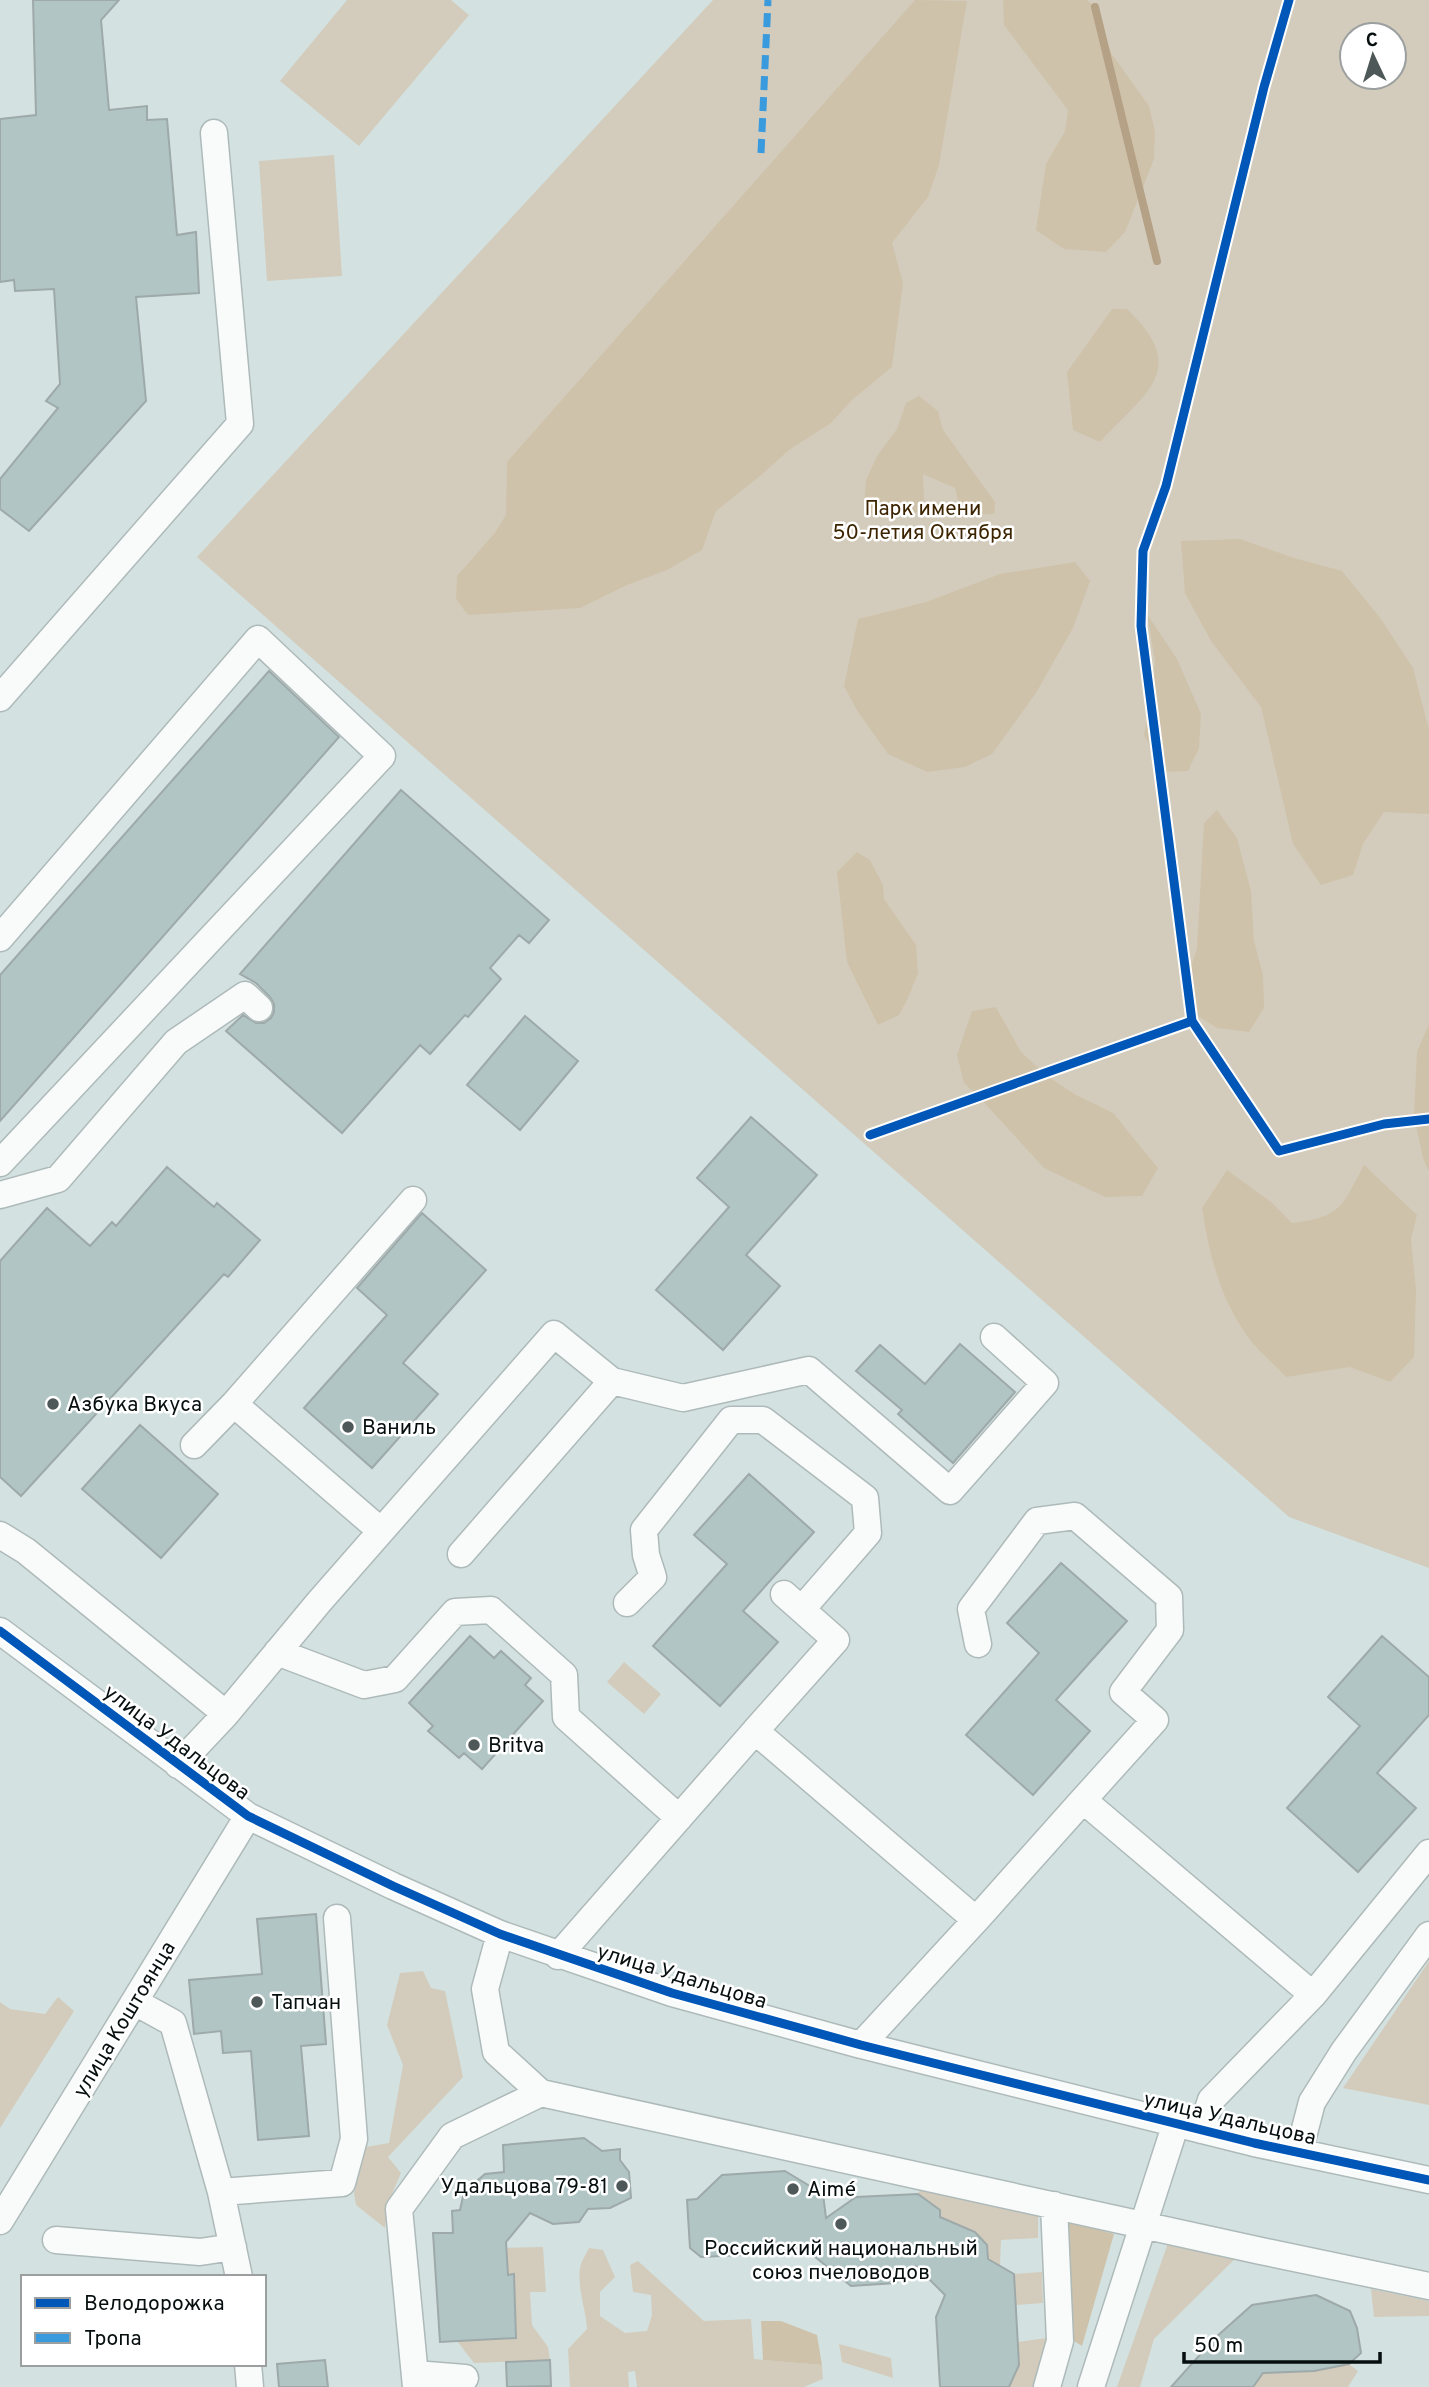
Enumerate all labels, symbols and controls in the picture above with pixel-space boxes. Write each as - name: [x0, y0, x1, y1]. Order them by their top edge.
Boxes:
- north arrow: [1338, 21, 1408, 91]
- text: С: [1365, 29, 1379, 53]
- park label: Парк имени 50-летия Октября: [832, 496, 1014, 547]
- place label: Азбука Вкуса: [67, 1392, 202, 1419]
- marker: Азбука Вкуса: [45, 1396, 61, 1412]
- place label: Ваниль: [362, 1415, 436, 1442]
- marker: Ваниль: [340, 1419, 356, 1435]
- street label: улица Удальцова: [98, 1679, 255, 1807]
- place label: Britva: [488, 1733, 544, 1760]
- marker: Britva: [466, 1737, 482, 1753]
- street label: улица Коштоянца: [68, 1937, 183, 2103]
- street label: улица Удальцова: [593, 1939, 770, 2016]
- place label: Тапчан: [271, 1990, 341, 2017]
- marker: Тапчан: [249, 1994, 265, 2010]
- street label: улица Удальцова: [1141, 2086, 1319, 2152]
- place label: Удальцова 79-81: [440, 2174, 608, 2201]
- place label: Aimé: [807, 2177, 856, 2204]
- marker: Удальцова 79-81: [614, 2178, 630, 2194]
- marker: Aimé: [785, 2181, 801, 2197]
- marker: Российский национальный союз пчеловодов: [833, 2216, 849, 2232]
- place label: Российский национальный союз пчеловодов: [704, 2236, 978, 2287]
- legend: [21, 2275, 266, 2366]
- text: Велодорожка: [84, 2291, 224, 2318]
- scale bar: [1184, 2320, 1380, 2364]
- text: Тропа: [84, 2326, 142, 2353]
- text: 50 m: [1194, 2333, 1243, 2360]

